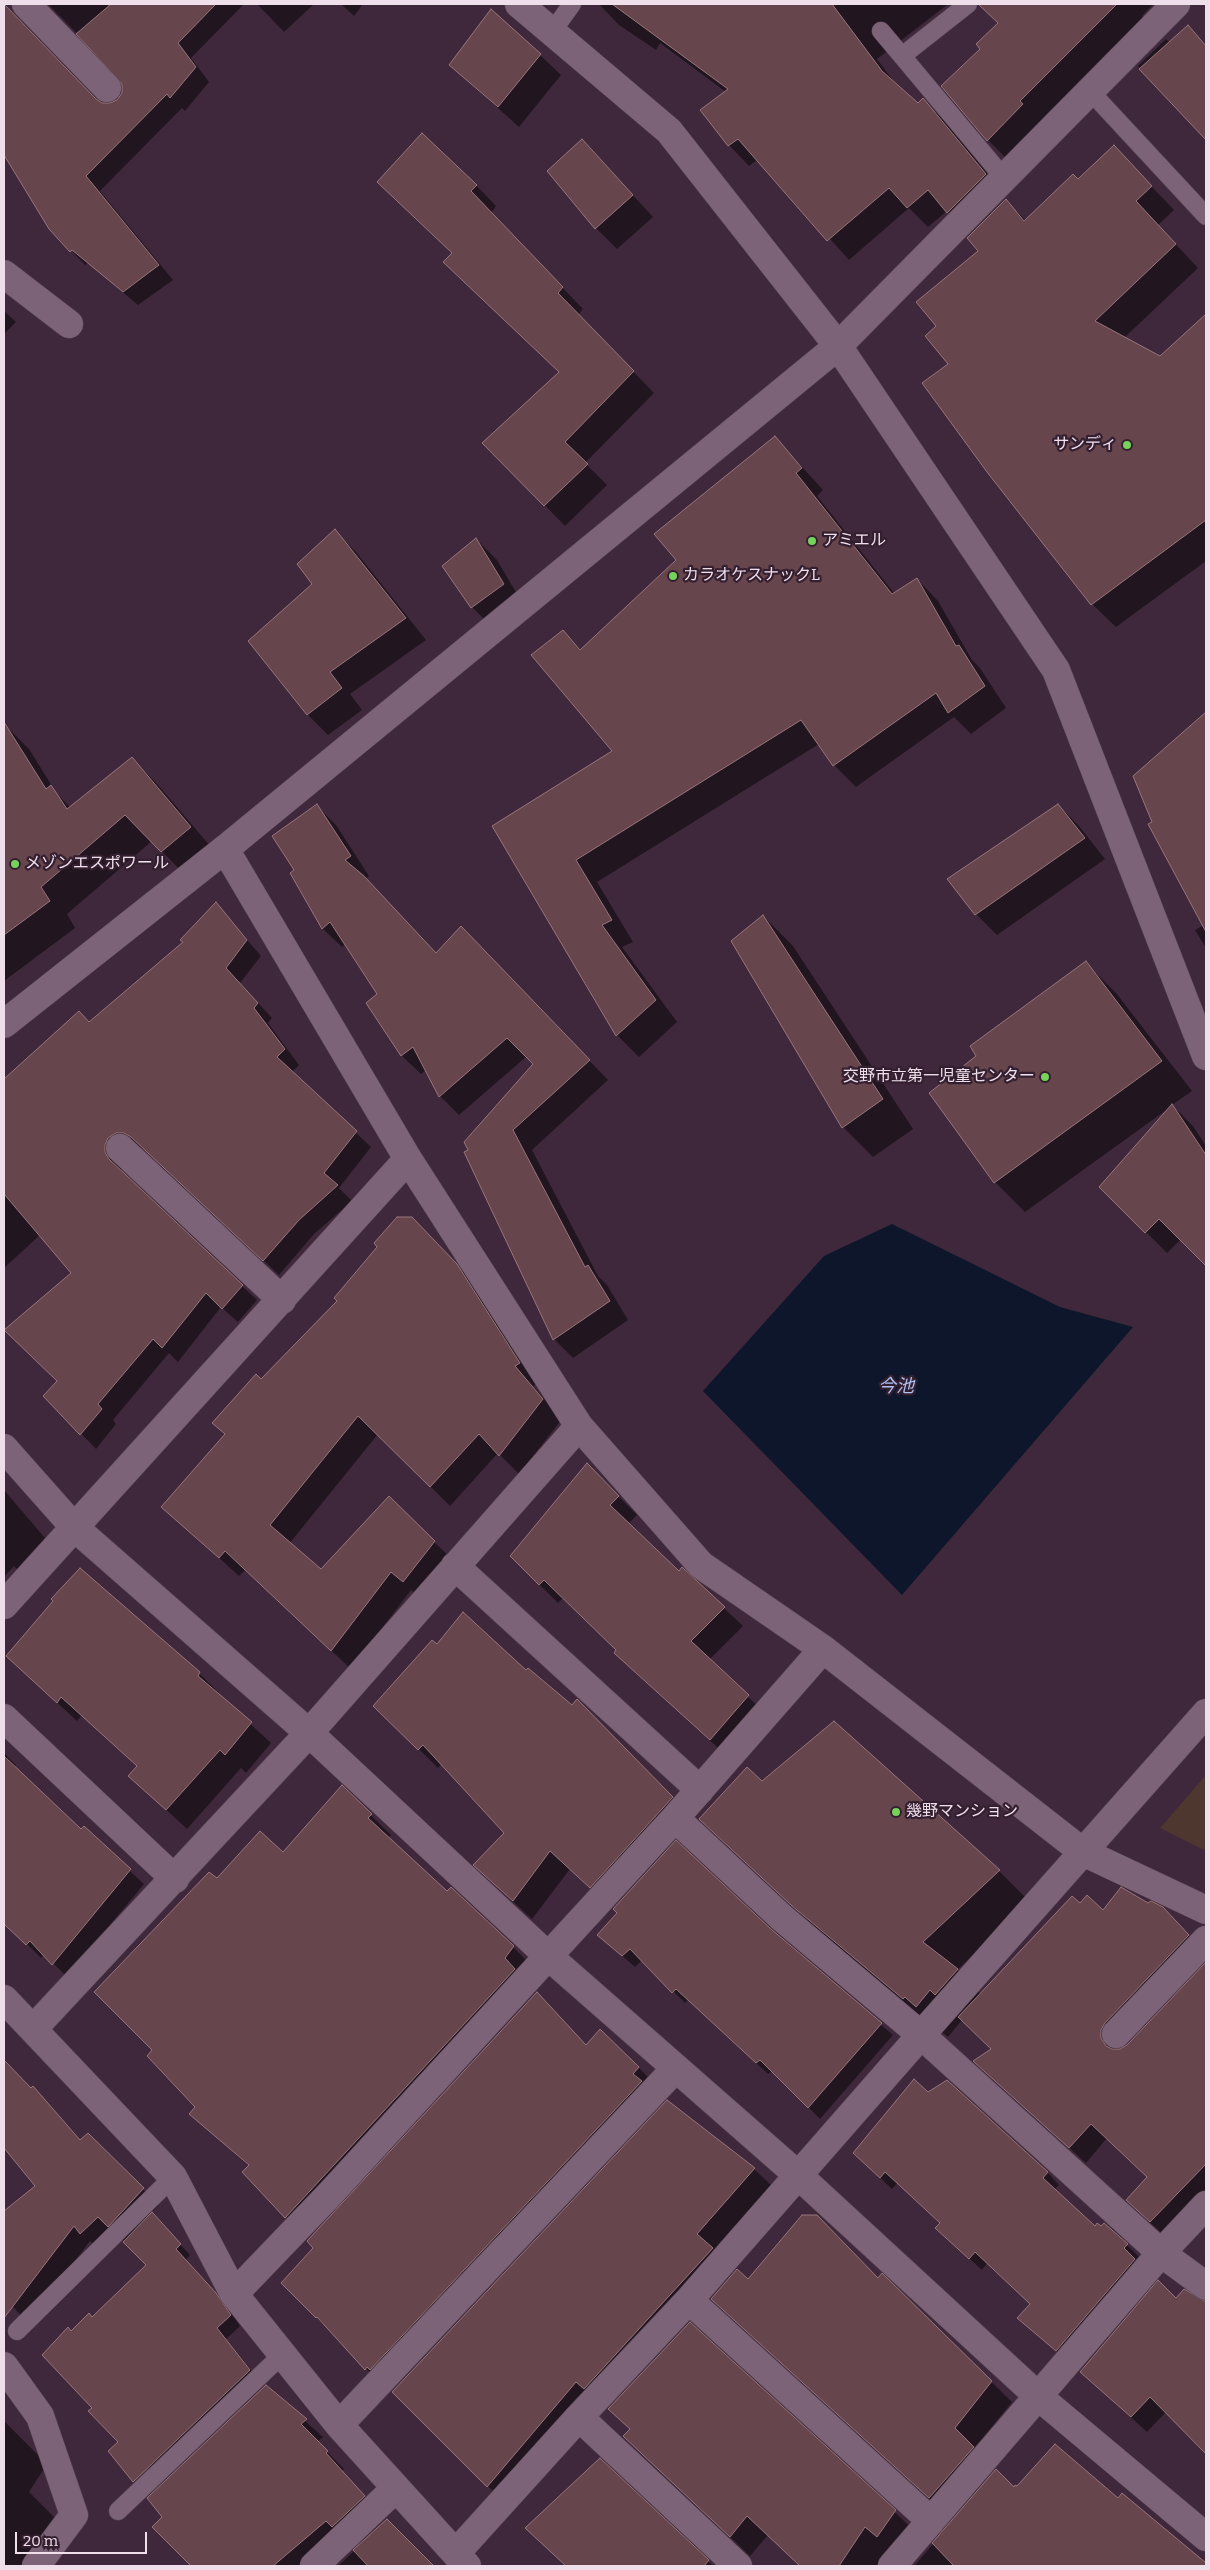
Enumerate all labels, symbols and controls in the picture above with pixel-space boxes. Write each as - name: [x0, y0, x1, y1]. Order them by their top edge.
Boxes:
- place label: サンディ: [1053, 435, 1117, 455]
- marker: サンディ: [1121, 439, 1133, 451]
- place label: アミエル: [822, 531, 886, 551]
- marker: アミエル: [806, 535, 818, 547]
- place label: カラオケスナックL: [683, 566, 820, 586]
- marker: カラオケスナックL: [667, 570, 679, 582]
- place label: メゾンエスポワール: [25, 854, 169, 874]
- marker: メゾンエスポワール: [9, 858, 21, 870]
- place label: 交野市立第一児童センター: [843, 1067, 1035, 1087]
- marker: 交野市立第一児童センター: [1039, 1071, 1051, 1083]
- water label: 今池: [878, 1376, 914, 1398]
- place label: 幾野マンション: [906, 1802, 1018, 1822]
- marker: 幾野マンション: [890, 1806, 902, 1818]
- scale bar: [18, 2522, 150, 2554]
- text: 20 m: [23, 2532, 58, 2550]

